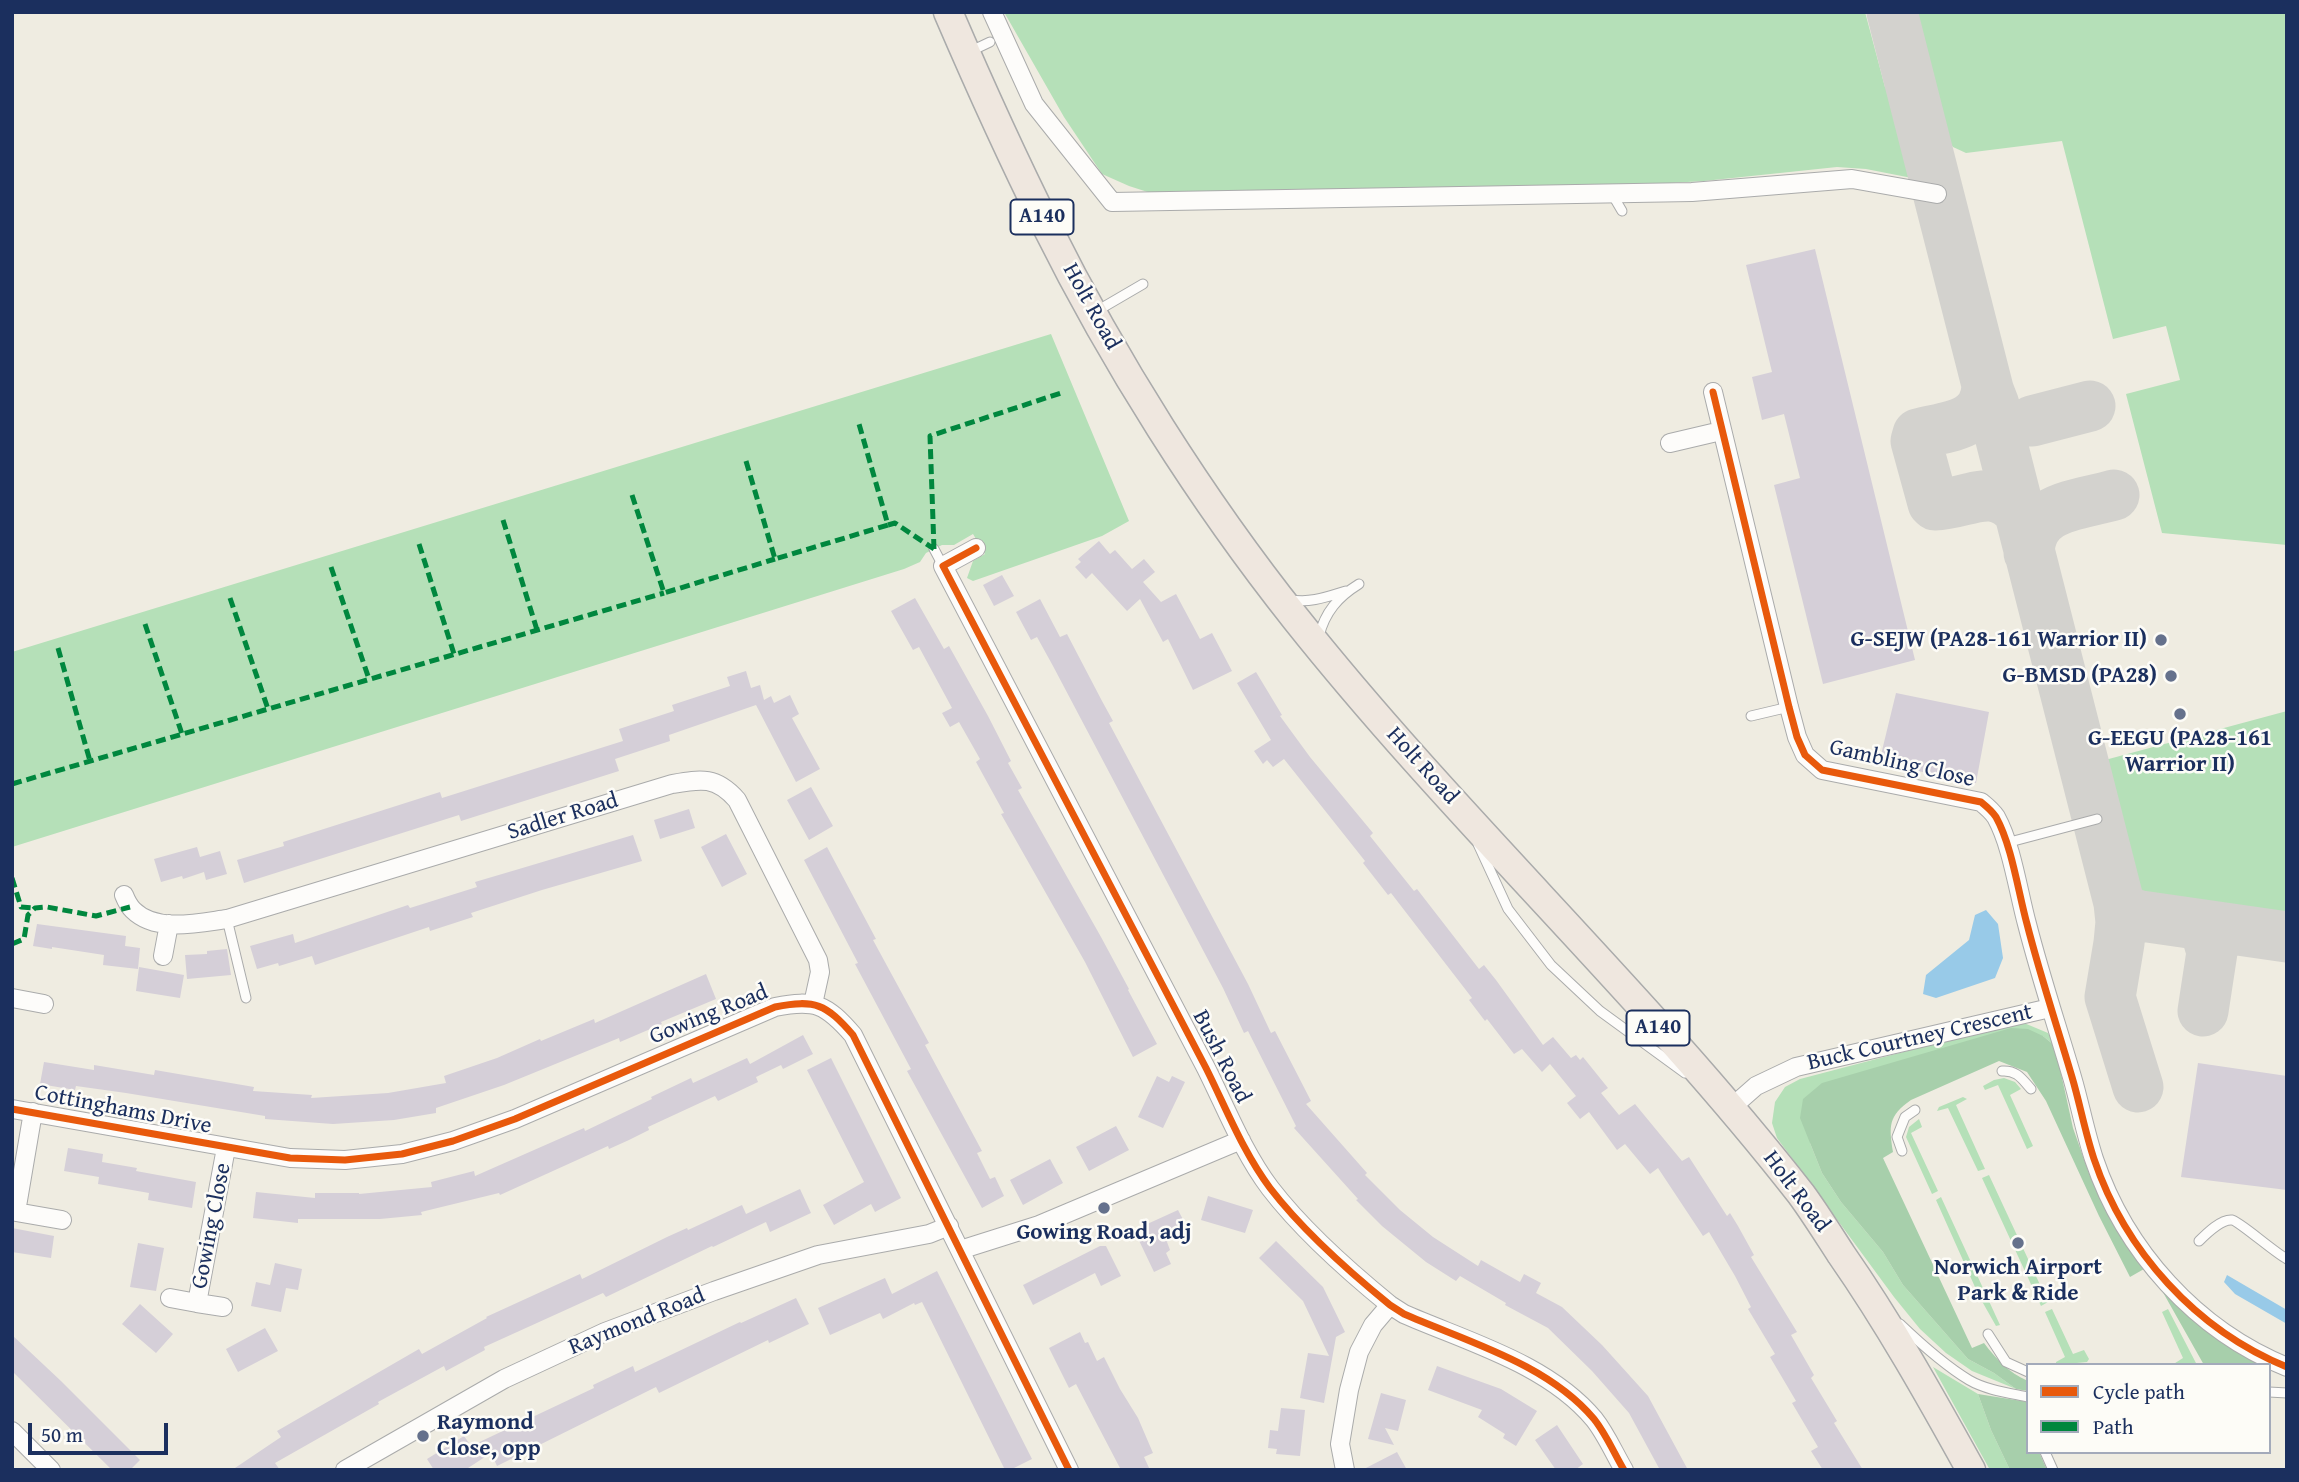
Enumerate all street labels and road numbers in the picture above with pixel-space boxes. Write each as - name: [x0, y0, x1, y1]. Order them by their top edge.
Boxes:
- road number: A140: [1010, 200, 1074, 234]
- street label: Holt Road: [1056, 259, 1126, 355]
- street label: Holt Road: [1380, 722, 1464, 810]
- street label: Gambling Close: [1827, 734, 1977, 794]
- street label: Sadler Road: [504, 787, 622, 847]
- street label: Gowing Road: [646, 979, 772, 1051]
- street label: Buck Courtney Crescent: [1805, 999, 2035, 1077]
- street label: Bush Road: [1186, 1006, 1256, 1108]
- road number: A140: [1626, 1010, 1690, 1046]
- street label: Cottinghams Drive: [32, 1079, 214, 1141]
- street label: Holt Road: [1756, 1146, 1836, 1238]
- street label: Gowing Close: [186, 1161, 238, 1291]
- street label: Raymond Road: [565, 1282, 709, 1362]

